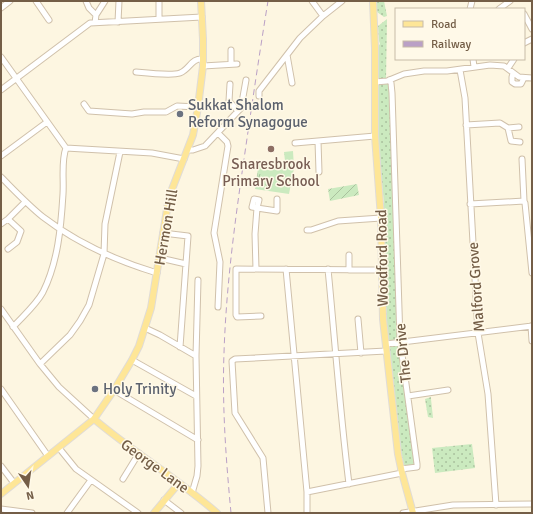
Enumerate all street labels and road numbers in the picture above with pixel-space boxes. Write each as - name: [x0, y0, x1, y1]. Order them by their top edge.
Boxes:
- street label: Hermon Hill: [150, 187, 182, 267]
- street label: Woodford Road: [372, 209, 392, 307]
- street label: Malford Grove: [464, 241, 488, 333]
- street label: The Drive: [391, 322, 415, 384]
- street label: George Lane: [117, 435, 193, 497]

